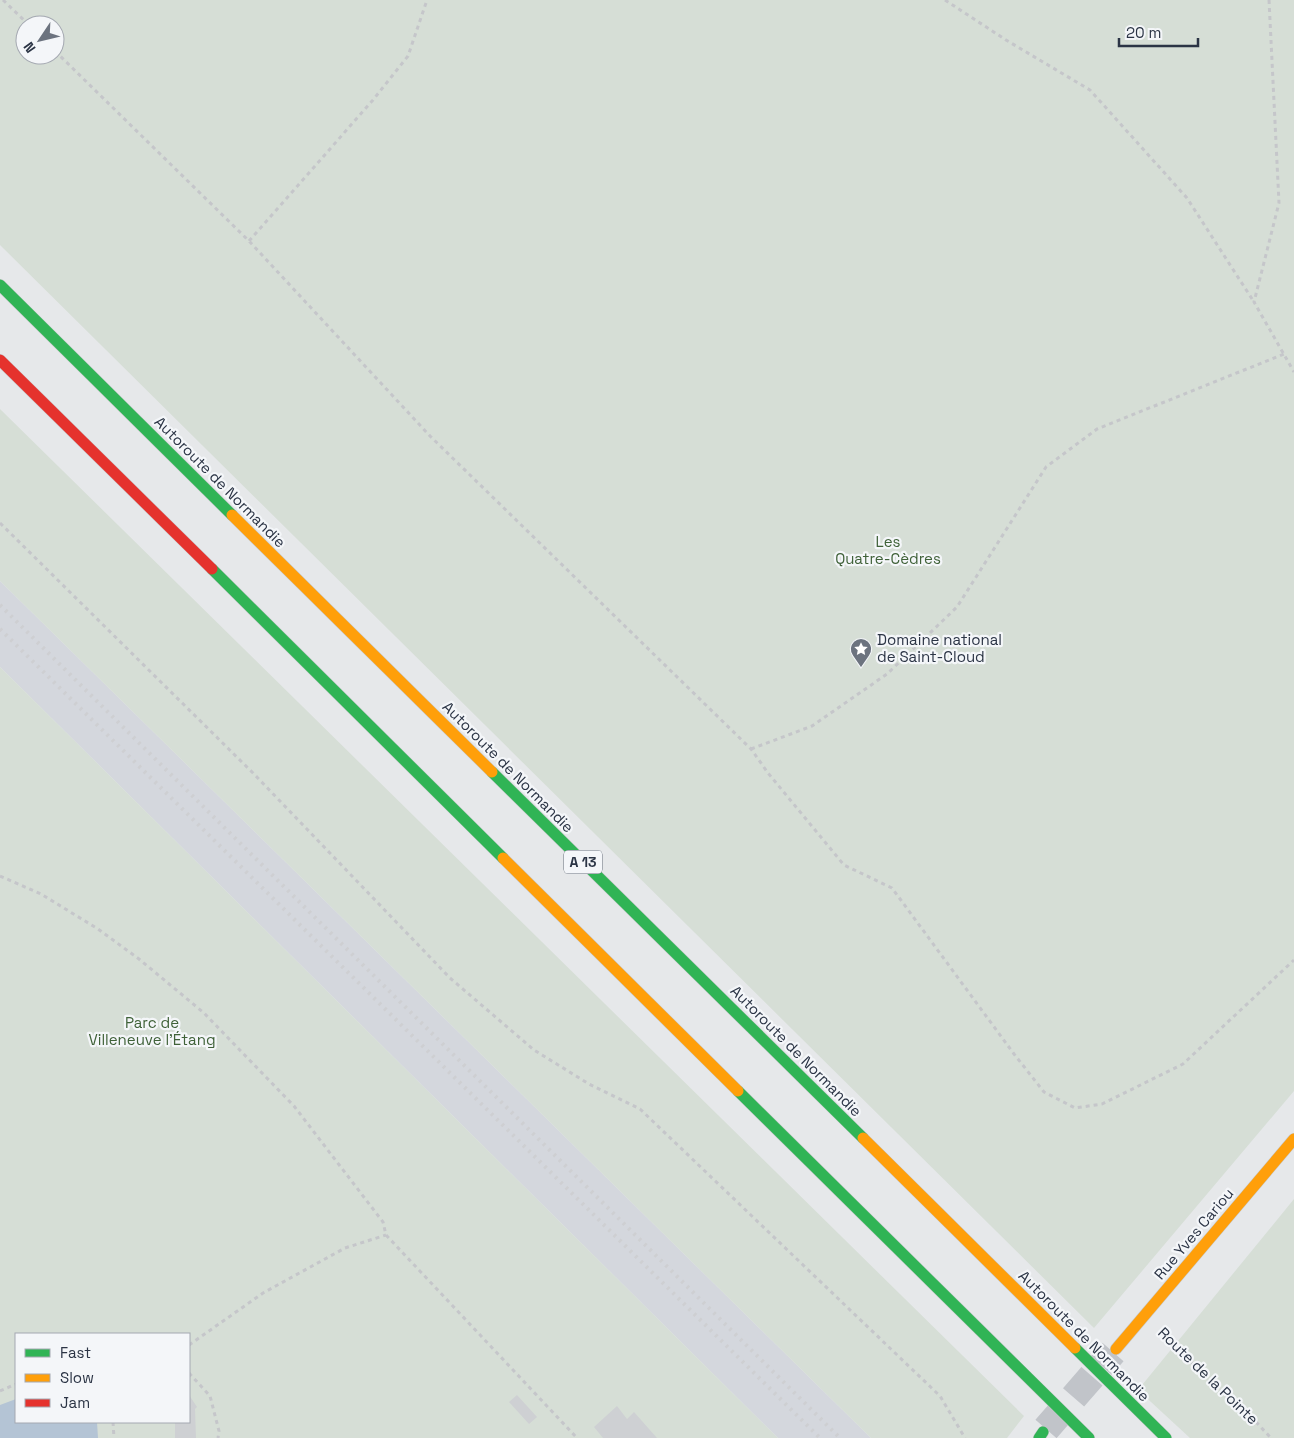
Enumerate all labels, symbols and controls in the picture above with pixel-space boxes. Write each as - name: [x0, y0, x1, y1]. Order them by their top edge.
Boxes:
- north arrow: [15, 15, 65, 65]
- scale bar: [1119, 15, 1198, 47]
- text: 20 m: [1126, 23, 1161, 42]
- text: N: [19, 38, 39, 56]
- street label: Autoroute de Normandie: [151, 412, 290, 551]
- park label: Les Quatre-Cèdres: [835, 532, 941, 568]
- place label: Domaine national de Saint-Cloud: [877, 630, 1002, 666]
- place icon: Domaine national de Saint-Cloud: [849, 637, 873, 668]
- street label: Autoroute de Normandie: [439, 697, 578, 836]
- road number: A 13: [564, 850, 602, 874]
- street label: Autoroute de Normandie: [727, 981, 866, 1120]
- park label: Parc de Villeneuve l'Étang: [88, 1013, 216, 1049]
- street label: Rue Yves Cariou: [1150, 1184, 1237, 1283]
- street label: Autoroute de Normandie: [1015, 1266, 1154, 1405]
- street label: Route de la Pointe: [1154, 1323, 1263, 1428]
- legend: [15, 1333, 190, 1423]
- text: Fast: [60, 1343, 91, 1362]
- text: Slow: [60, 1368, 94, 1387]
- text: Jam: [60, 1393, 90, 1412]

